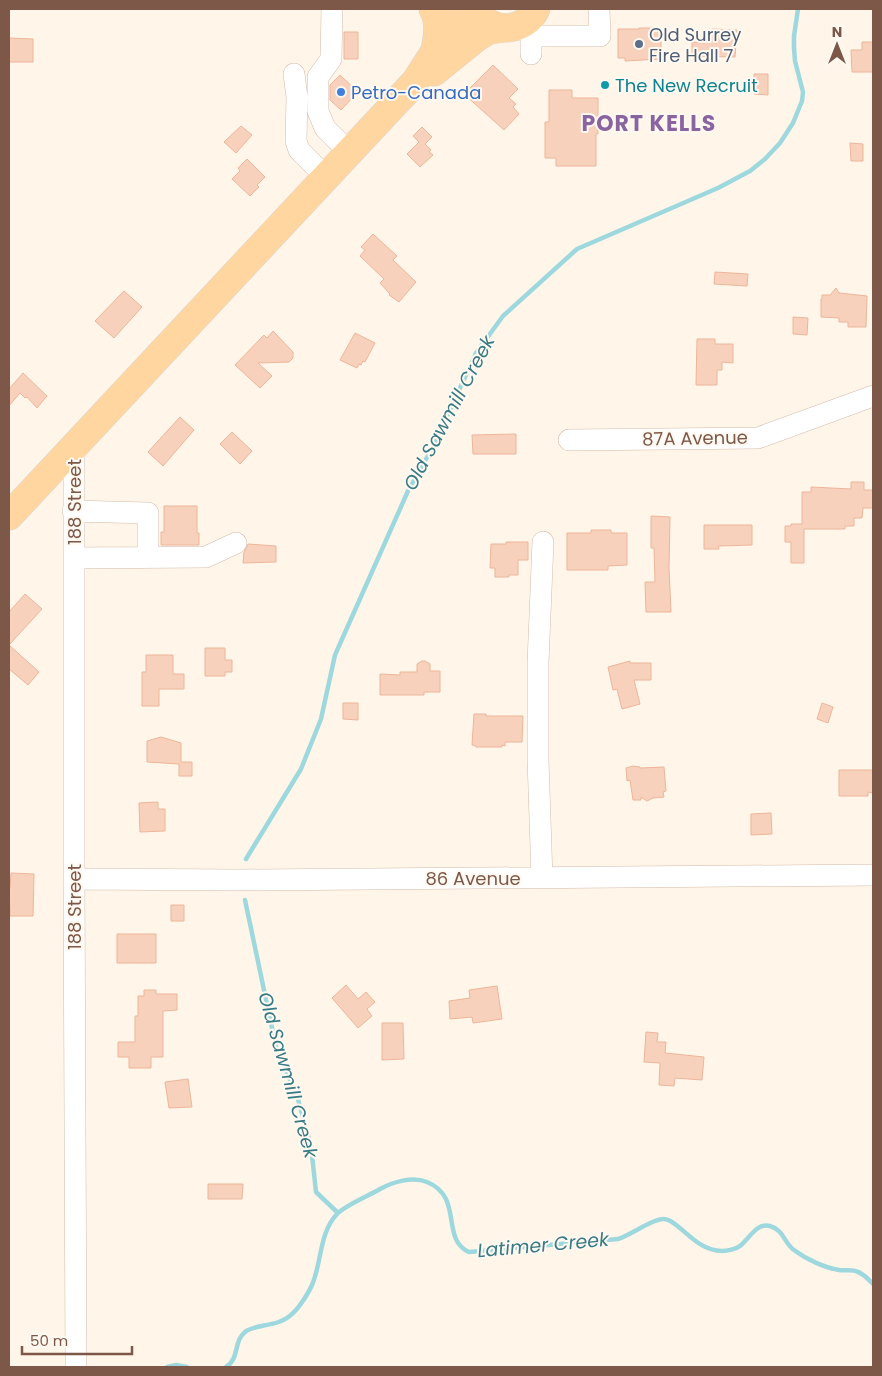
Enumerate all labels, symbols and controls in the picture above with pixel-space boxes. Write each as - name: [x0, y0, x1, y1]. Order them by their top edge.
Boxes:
- north arrow: [812, 20, 862, 70]
- place label: Old Surrey Fire Hall 7: [649, 22, 741, 68]
- text: N: [832, 22, 842, 42]
- marker: Old Surrey Fire Hall 7: [633, 38, 645, 50]
- place label: The New Recruit: [615, 73, 758, 98]
- marker: The New Recruit: [599, 79, 611, 91]
- place label: Petro-Canada: [351, 80, 481, 105]
- marker: Petro-Canada: [335, 86, 347, 98]
- district label: PORT KELLS: [582, 108, 716, 139]
- water label: Old Sawmill Creek: [397, 330, 502, 495]
- street label: 87A Avenue: [642, 425, 748, 451]
- street label: 188 Street: [62, 459, 87, 545]
- street label: 188 Street: [62, 864, 87, 950]
- street label: 86 Avenue: [425, 866, 521, 891]
- water label: Old Sawmill Creek: [251, 989, 325, 1163]
- water label: Latimer Creek: [476, 1226, 611, 1264]
- scale bar: [22, 1324, 132, 1356]
- text: 50 m: [30, 1330, 68, 1351]

